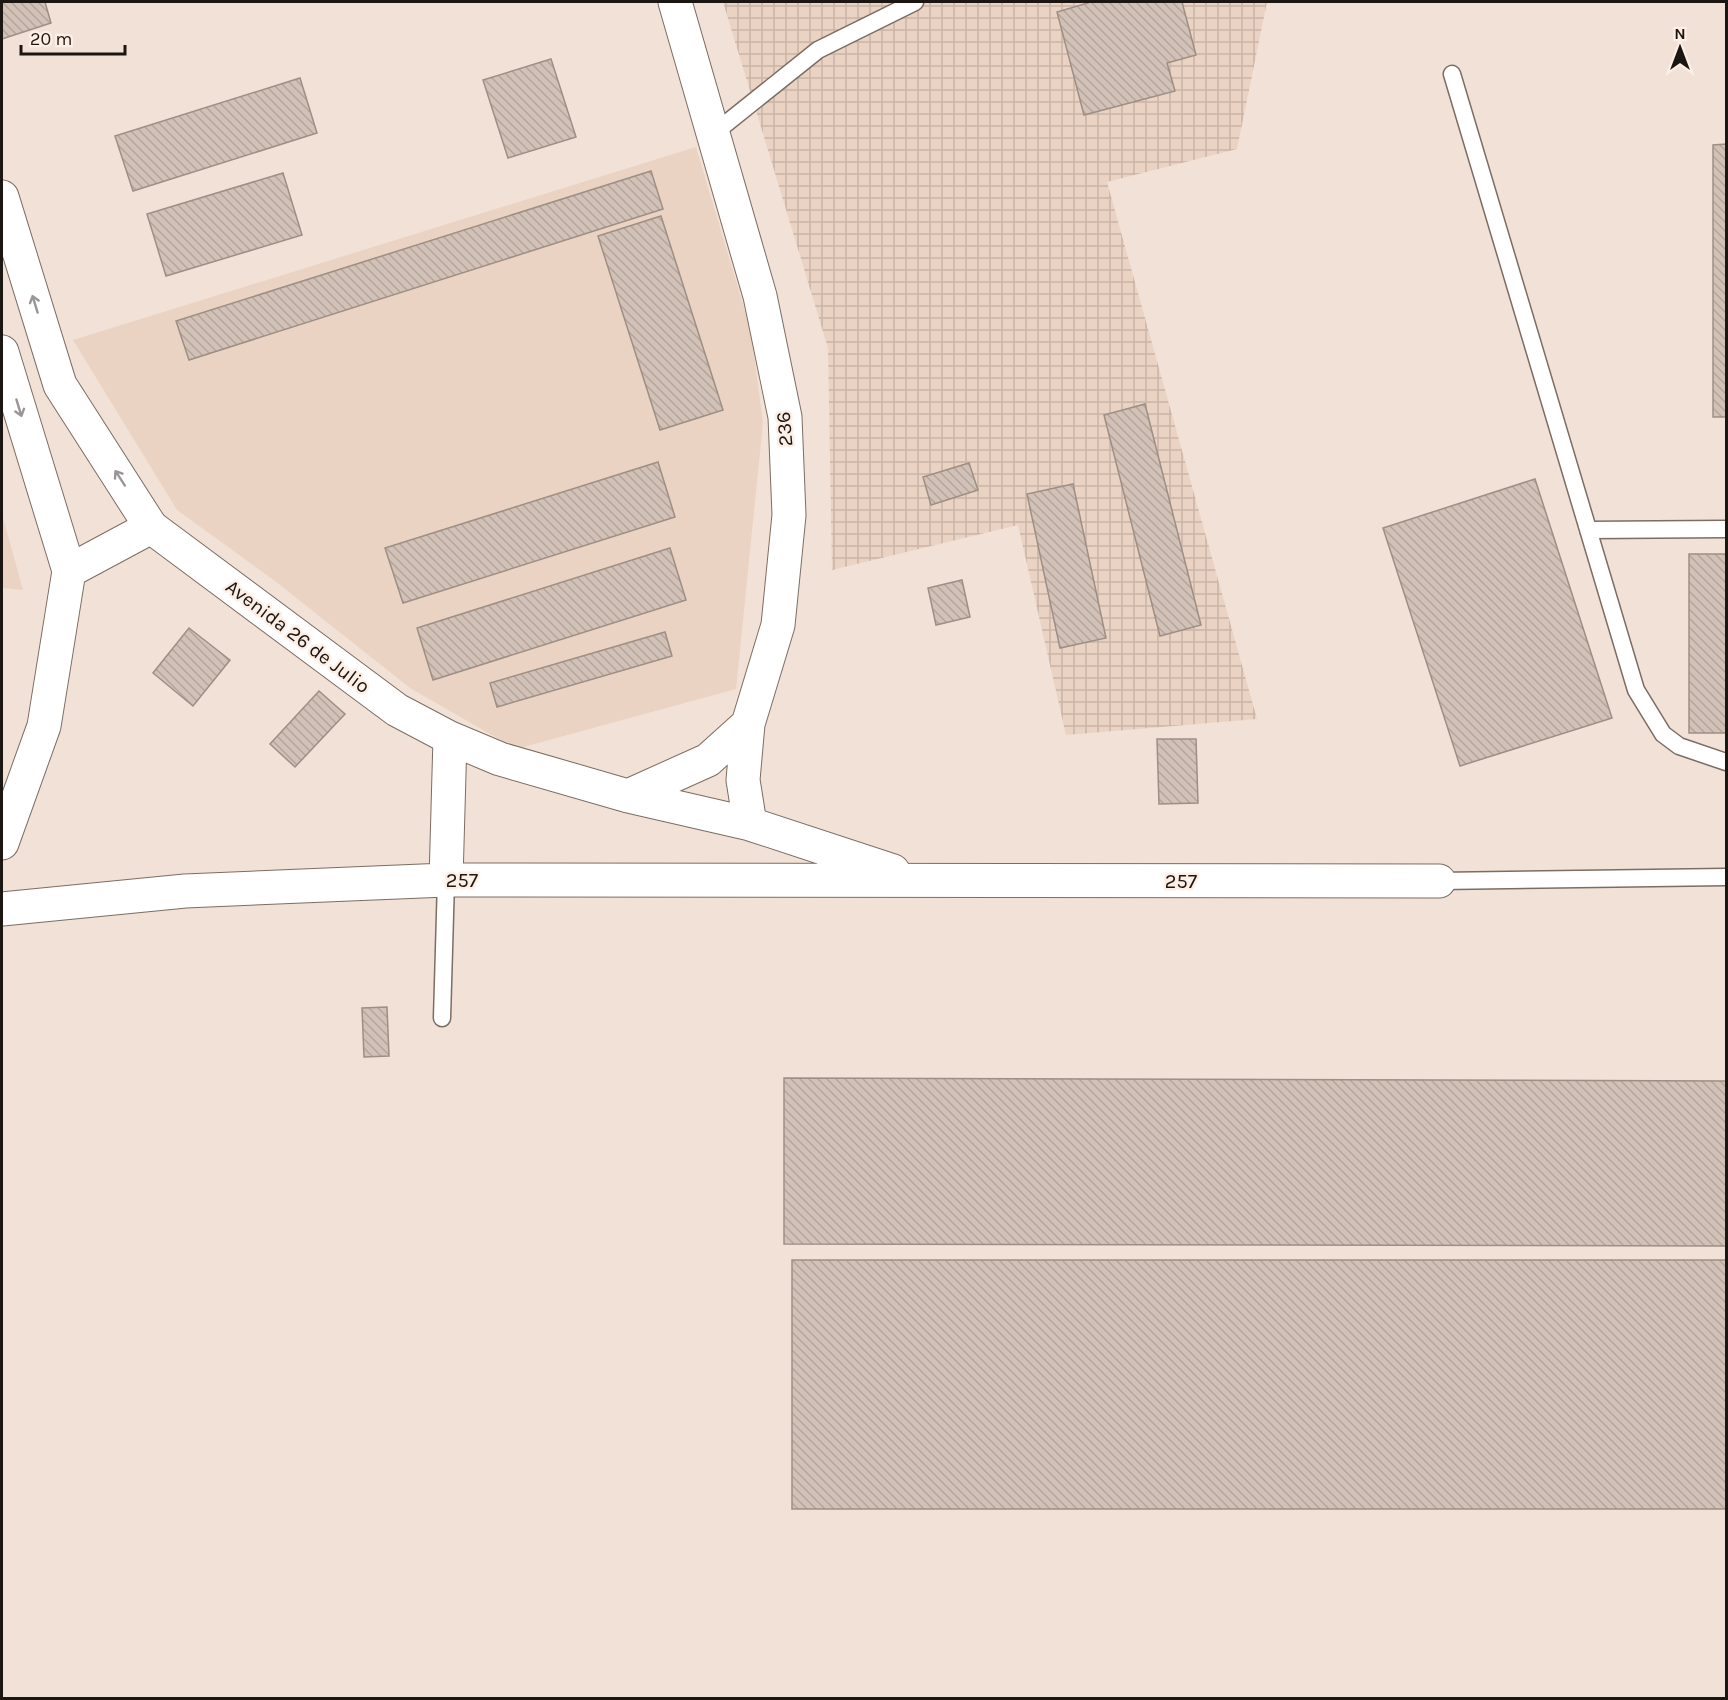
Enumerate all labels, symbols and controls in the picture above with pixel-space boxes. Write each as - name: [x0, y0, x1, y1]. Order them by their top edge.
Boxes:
- scale bar: [21, 18, 124, 56]
- north arrow: [1650, 18, 1710, 78]
- text: N: [1674, 24, 1686, 43]
- text: 20 m: [30, 28, 72, 50]
- one-way arrow: [29, 295, 40, 314]
- one-way arrow: [14, 398, 25, 417]
- street label: 236: [772, 411, 797, 447]
- one-way arrow: [113, 470, 125, 487]
- street label: Avenida 26 de Julio: [221, 575, 374, 698]
- street label: 257: [446, 869, 479, 892]
- street label: 257: [1165, 870, 1198, 893]

